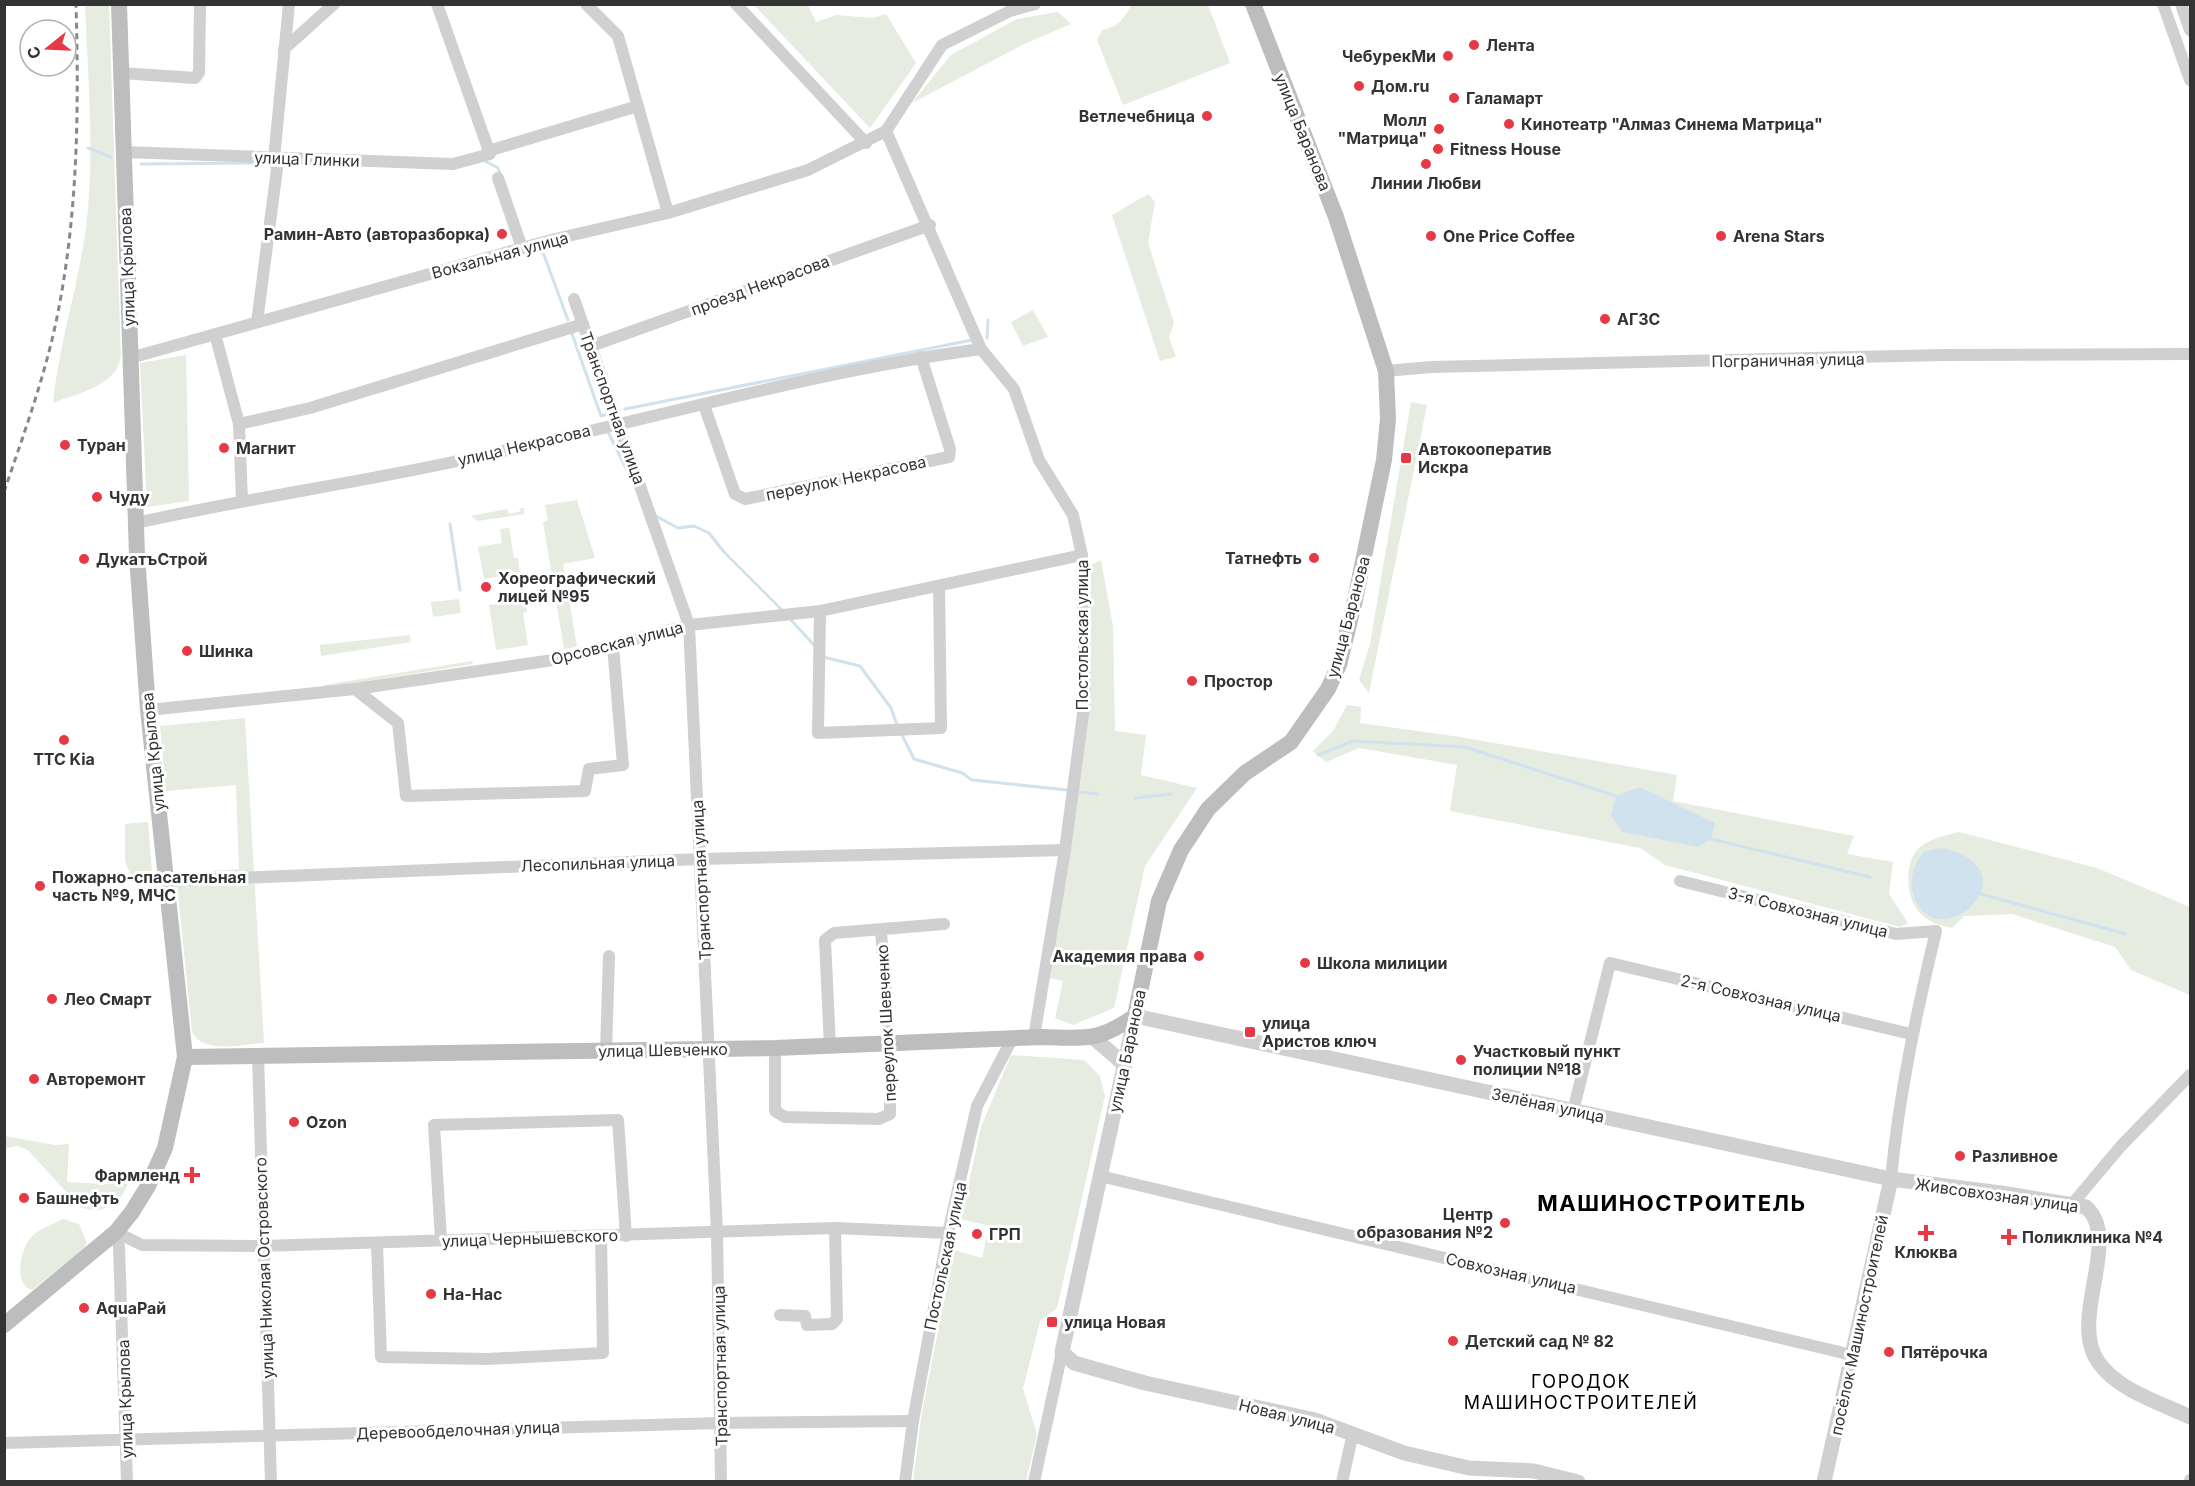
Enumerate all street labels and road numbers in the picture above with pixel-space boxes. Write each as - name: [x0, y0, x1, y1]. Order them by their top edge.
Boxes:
- street label: улица Баранова: [1270, 70, 1336, 194]
- street label: улица Глинки: [254, 147, 360, 171]
- street label: улица Крылова: [115, 207, 139, 327]
- street label: Вокзальная улица: [429, 227, 571, 283]
- street label: проезд Некрасова: [688, 251, 832, 319]
- street label: Транспортная улица: [576, 329, 650, 487]
- street label: Пограничная улица: [1711, 349, 1865, 371]
- street label: улица Некрасова: [456, 420, 592, 470]
- street label: переулок Некрасова: [764, 451, 928, 505]
- street label: улица Баранова: [1322, 554, 1374, 680]
- street label: Постольская улица: [1072, 559, 1092, 711]
- street label: Орсовская улица: [549, 617, 685, 669]
- street label: улица Крылова: [137, 692, 169, 812]
- street label: Транспортная улица: [687, 799, 715, 961]
- street label: Лесопильная улица: [521, 850, 675, 876]
- street label: 3-я Совхозная улица: [1726, 882, 1890, 942]
- street label: переулок Шевченко: [872, 944, 900, 1102]
- street label: 2-я Совхозная улица: [1679, 970, 1843, 1026]
- street label: улица Баранова: [1104, 988, 1150, 1114]
- street label: улица Шевченко: [598, 1039, 728, 1061]
- street label: Зелёная улица: [1490, 1083, 1606, 1127]
- street label: улица Николая Островского: [250, 1157, 278, 1379]
- street label: Живсовхозная улица: [1914, 1174, 2080, 1216]
- street label: Постольская улица: [920, 1180, 970, 1332]
- street label: посёлок Машиностроителей: [1826, 1213, 1892, 1437]
- street label: улица Чернышевского: [441, 1225, 619, 1251]
- street label: Совхозная улица: [1444, 1248, 1578, 1298]
- street label: Транспортная улица: [709, 1285, 731, 1447]
- street label: улица Крылова: [113, 1339, 137, 1459]
- street label: Новая улица: [1237, 1394, 1337, 1438]
- street label: Деревообделочная улица: [356, 1416, 560, 1444]

